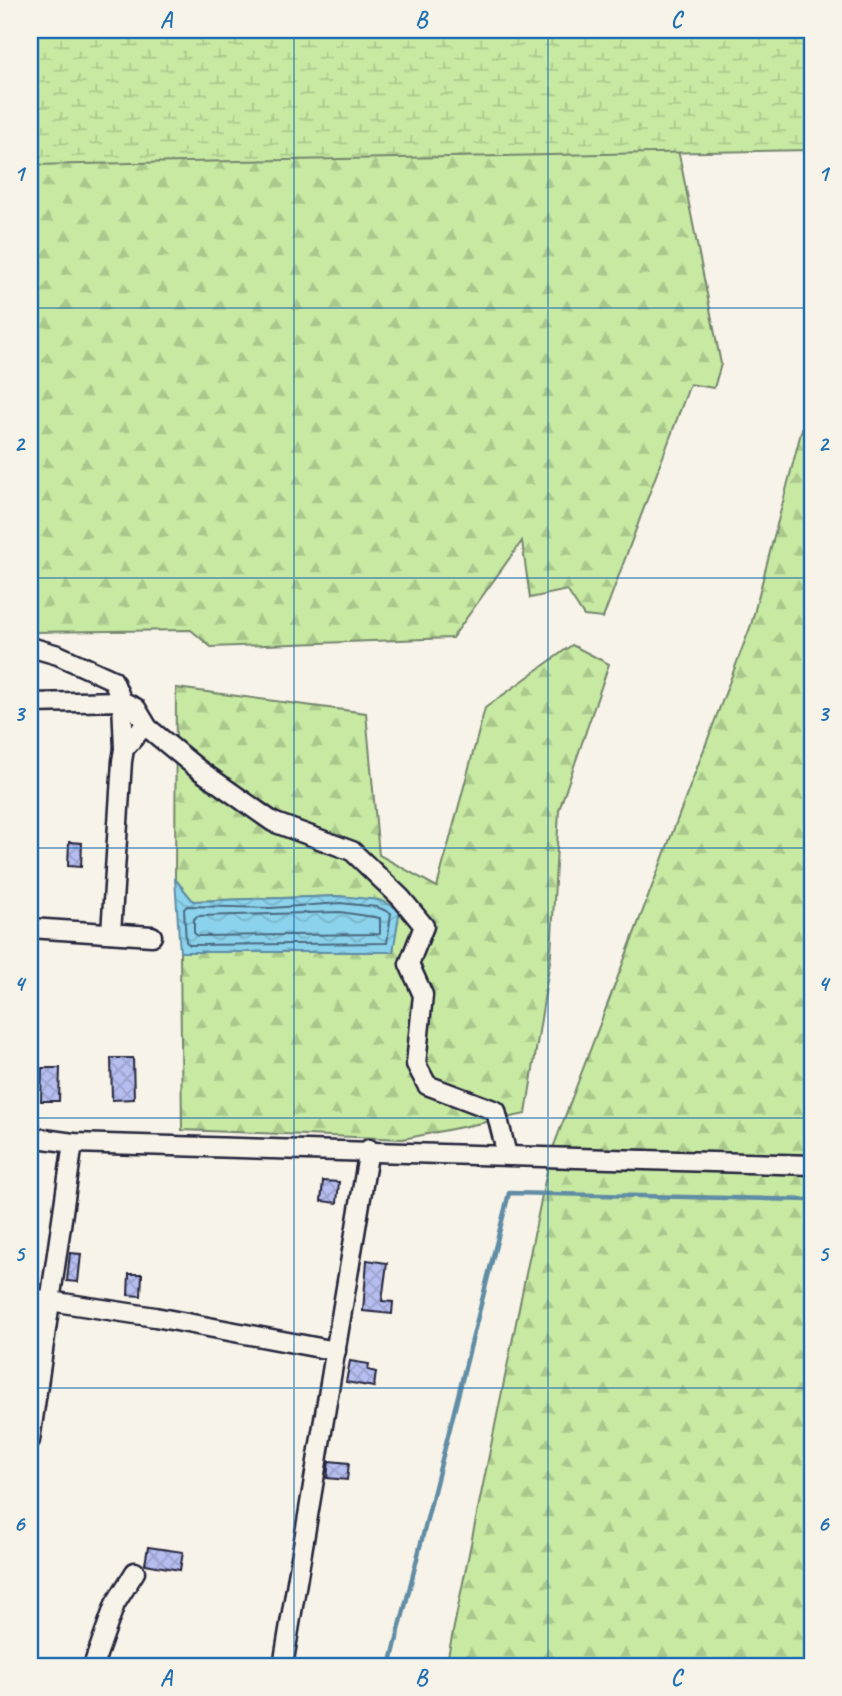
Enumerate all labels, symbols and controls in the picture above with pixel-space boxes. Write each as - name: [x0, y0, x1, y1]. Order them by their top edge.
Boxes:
- text: A: [160, 5, 174, 34]
- text: B: [415, 5, 429, 34]
- text: C: [671, 5, 685, 34]
- text: 1: [14, 159, 27, 188]
- text: 1: [818, 159, 831, 188]
- text: 2: [14, 429, 27, 458]
- text: 2: [818, 429, 831, 458]
- text: 3: [14, 699, 27, 728]
- text: 3: [818, 699, 831, 728]
- text: 4: [14, 969, 27, 998]
- text: 4: [818, 969, 831, 998]
- text: 5: [14, 1239, 26, 1268]
- text: 5: [818, 1239, 830, 1268]
- text: 6: [14, 1509, 27, 1538]
- text: 6: [818, 1509, 831, 1538]
- text: A: [160, 1663, 174, 1692]
- text: B: [415, 1663, 429, 1692]
- text: C: [671, 1663, 685, 1692]

